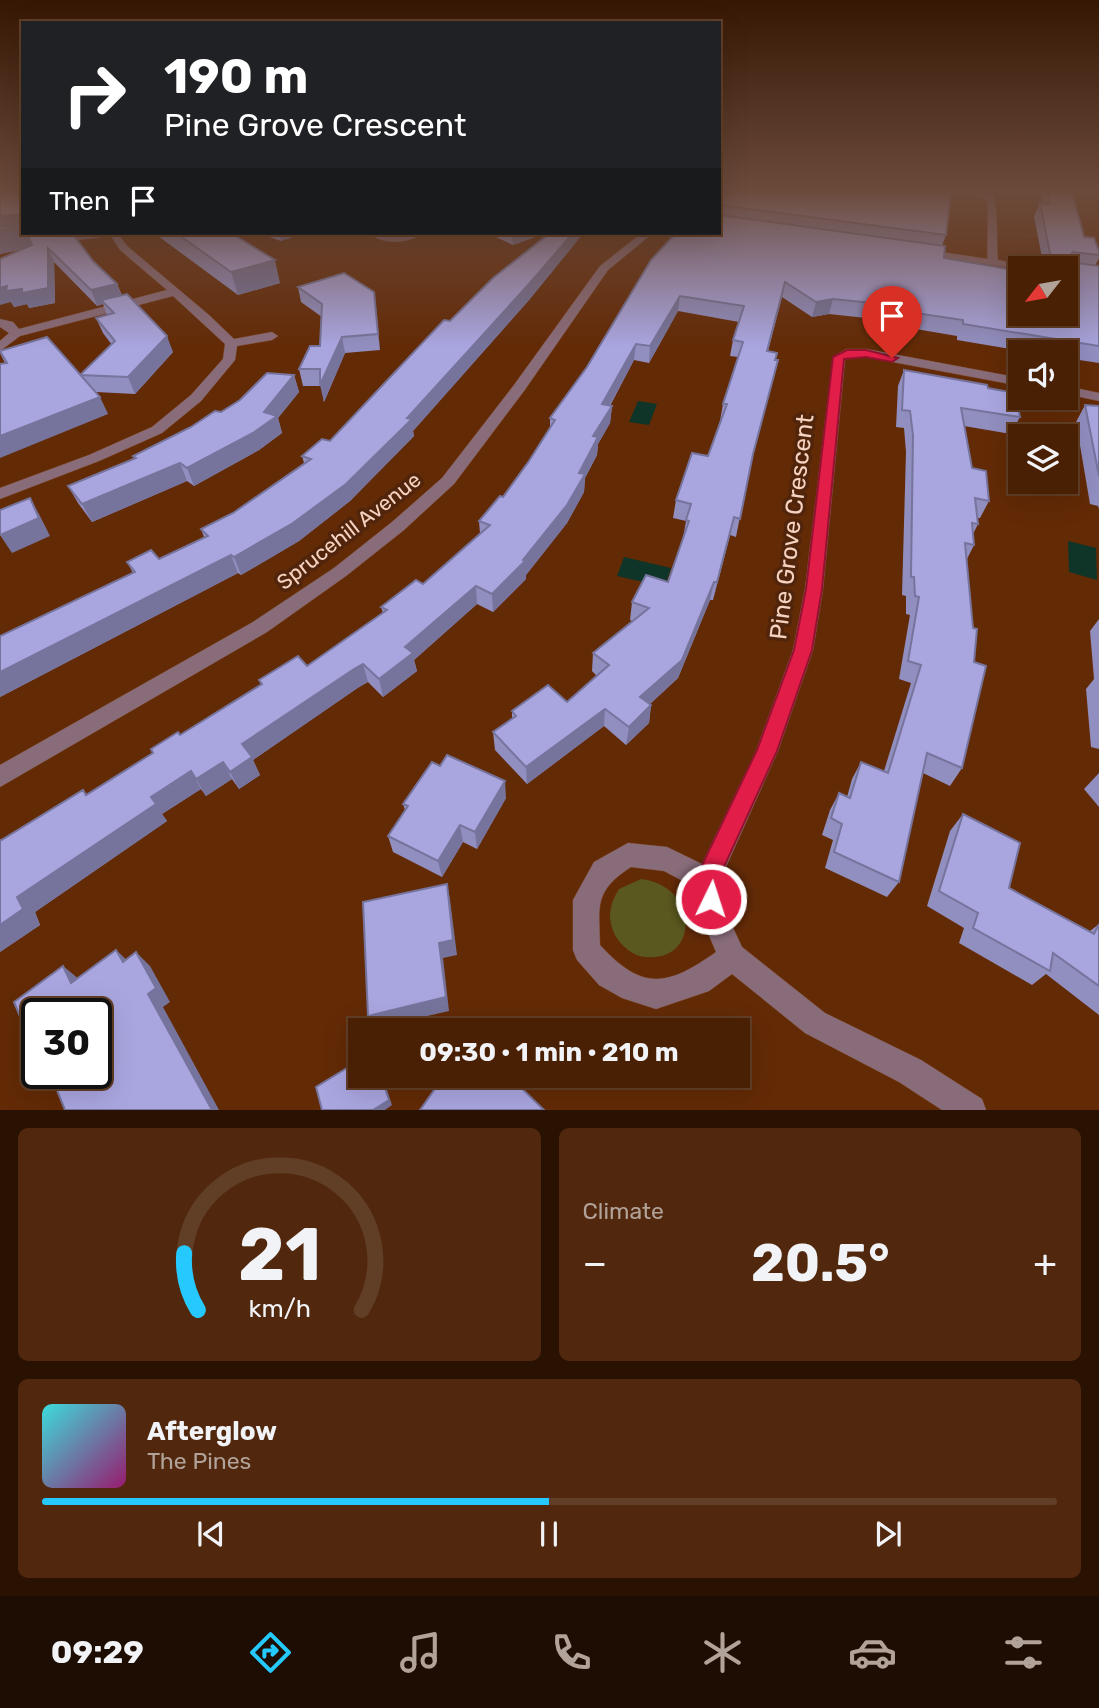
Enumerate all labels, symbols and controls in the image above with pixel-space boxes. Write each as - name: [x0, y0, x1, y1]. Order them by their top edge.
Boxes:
- text: 190 m: [164, 47, 308, 105]
- icon: right: [49, 49, 140, 140]
- text: Pine Grove Crescent: [164, 106, 466, 144]
- icon: arrive: [124, 182, 162, 220]
- text: Then: [49, 186, 110, 217]
- north arrow: [1008, 256, 1078, 326]
- map controls: [1008, 256, 1078, 494]
- pin: [862, 286, 922, 358]
- icon: arrive: [873, 297, 911, 335]
- button: sound: [1008, 340, 1078, 410]
- street label: Pine Grove Crescent: [764, 413, 820, 641]
- button: layers: [1008, 424, 1078, 494]
- street label: Sprucehill Avenue: [272, 467, 426, 595]
- position arrow: [674, 862, 748, 936]
- speed limit sign: 30: [21, 998, 112, 1089]
- text: 09:30 · 1 min · 210 m: [419, 1037, 679, 1068]
- text: Climate: [583, 1197, 664, 1225]
- text: 21: [238, 1213, 321, 1299]
- text: 20.5°: [751, 1232, 890, 1294]
- text: −: [583, 1240, 607, 1286]
- text: +: [1033, 1240, 1057, 1286]
- text: km/h: [248, 1294, 310, 1323]
- text: Afterglow: [147, 1416, 277, 1447]
- text: The Pines: [147, 1447, 251, 1475]
- icon: previous: [192, 1515, 230, 1553]
- icon: pause: [530, 1515, 568, 1553]
- icon: next: [869, 1515, 907, 1553]
- icon: directions: [246, 1628, 295, 1677]
- icon: music: [396, 1628, 445, 1677]
- icon: phone: [547, 1628, 596, 1677]
- icon: climate: [698, 1628, 747, 1677]
- icon: car: [848, 1628, 897, 1677]
- icon: filters: [999, 1628, 1048, 1677]
- text: 09:29: [51, 1633, 144, 1671]

